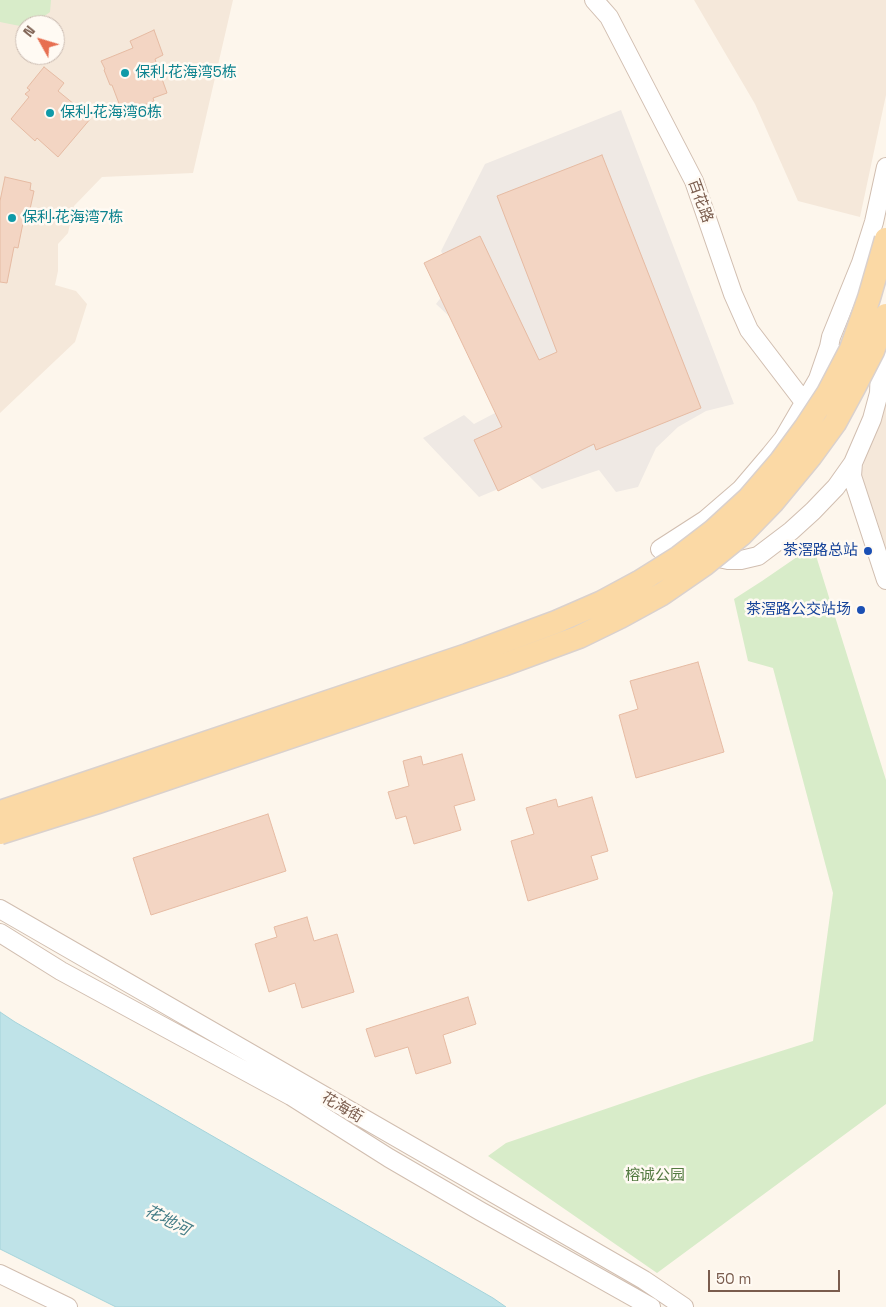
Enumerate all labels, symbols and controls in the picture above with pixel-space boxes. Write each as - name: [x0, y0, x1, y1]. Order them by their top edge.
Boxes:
- north arrow: [15, 15, 65, 65]
- text: N: [19, 22, 39, 41]
- place label: 保利·花海湾5栋: [135, 64, 237, 82]
- marker: 保利·花海湾5栋: [119, 67, 131, 79]
- place label: 保利·花海湾6栋: [60, 104, 162, 122]
- marker: 保利·花海湾6栋: [44, 107, 56, 119]
- street label: 百花路: [684, 177, 716, 225]
- place label: 保利·花海湾7栋: [22, 209, 123, 227]
- marker: 保利·花海湾7栋: [6, 212, 18, 224]
- place label: 茶滘路总站: [783, 542, 858, 560]
- marker: 茶滘路总站: [862, 545, 874, 557]
- place label: 茶滘路公交站场: [746, 601, 851, 619]
- marker: 茶滘路公交站场: [855, 604, 867, 616]
- street label: 花海街: [318, 1089, 366, 1127]
- park label: 榕诚公园: [625, 1167, 685, 1185]
- water label: 花地河: [141, 1202, 193, 1240]
- scale bar: [711, 1260, 844, 1292]
- text: 50 m: [716, 1269, 751, 1288]

